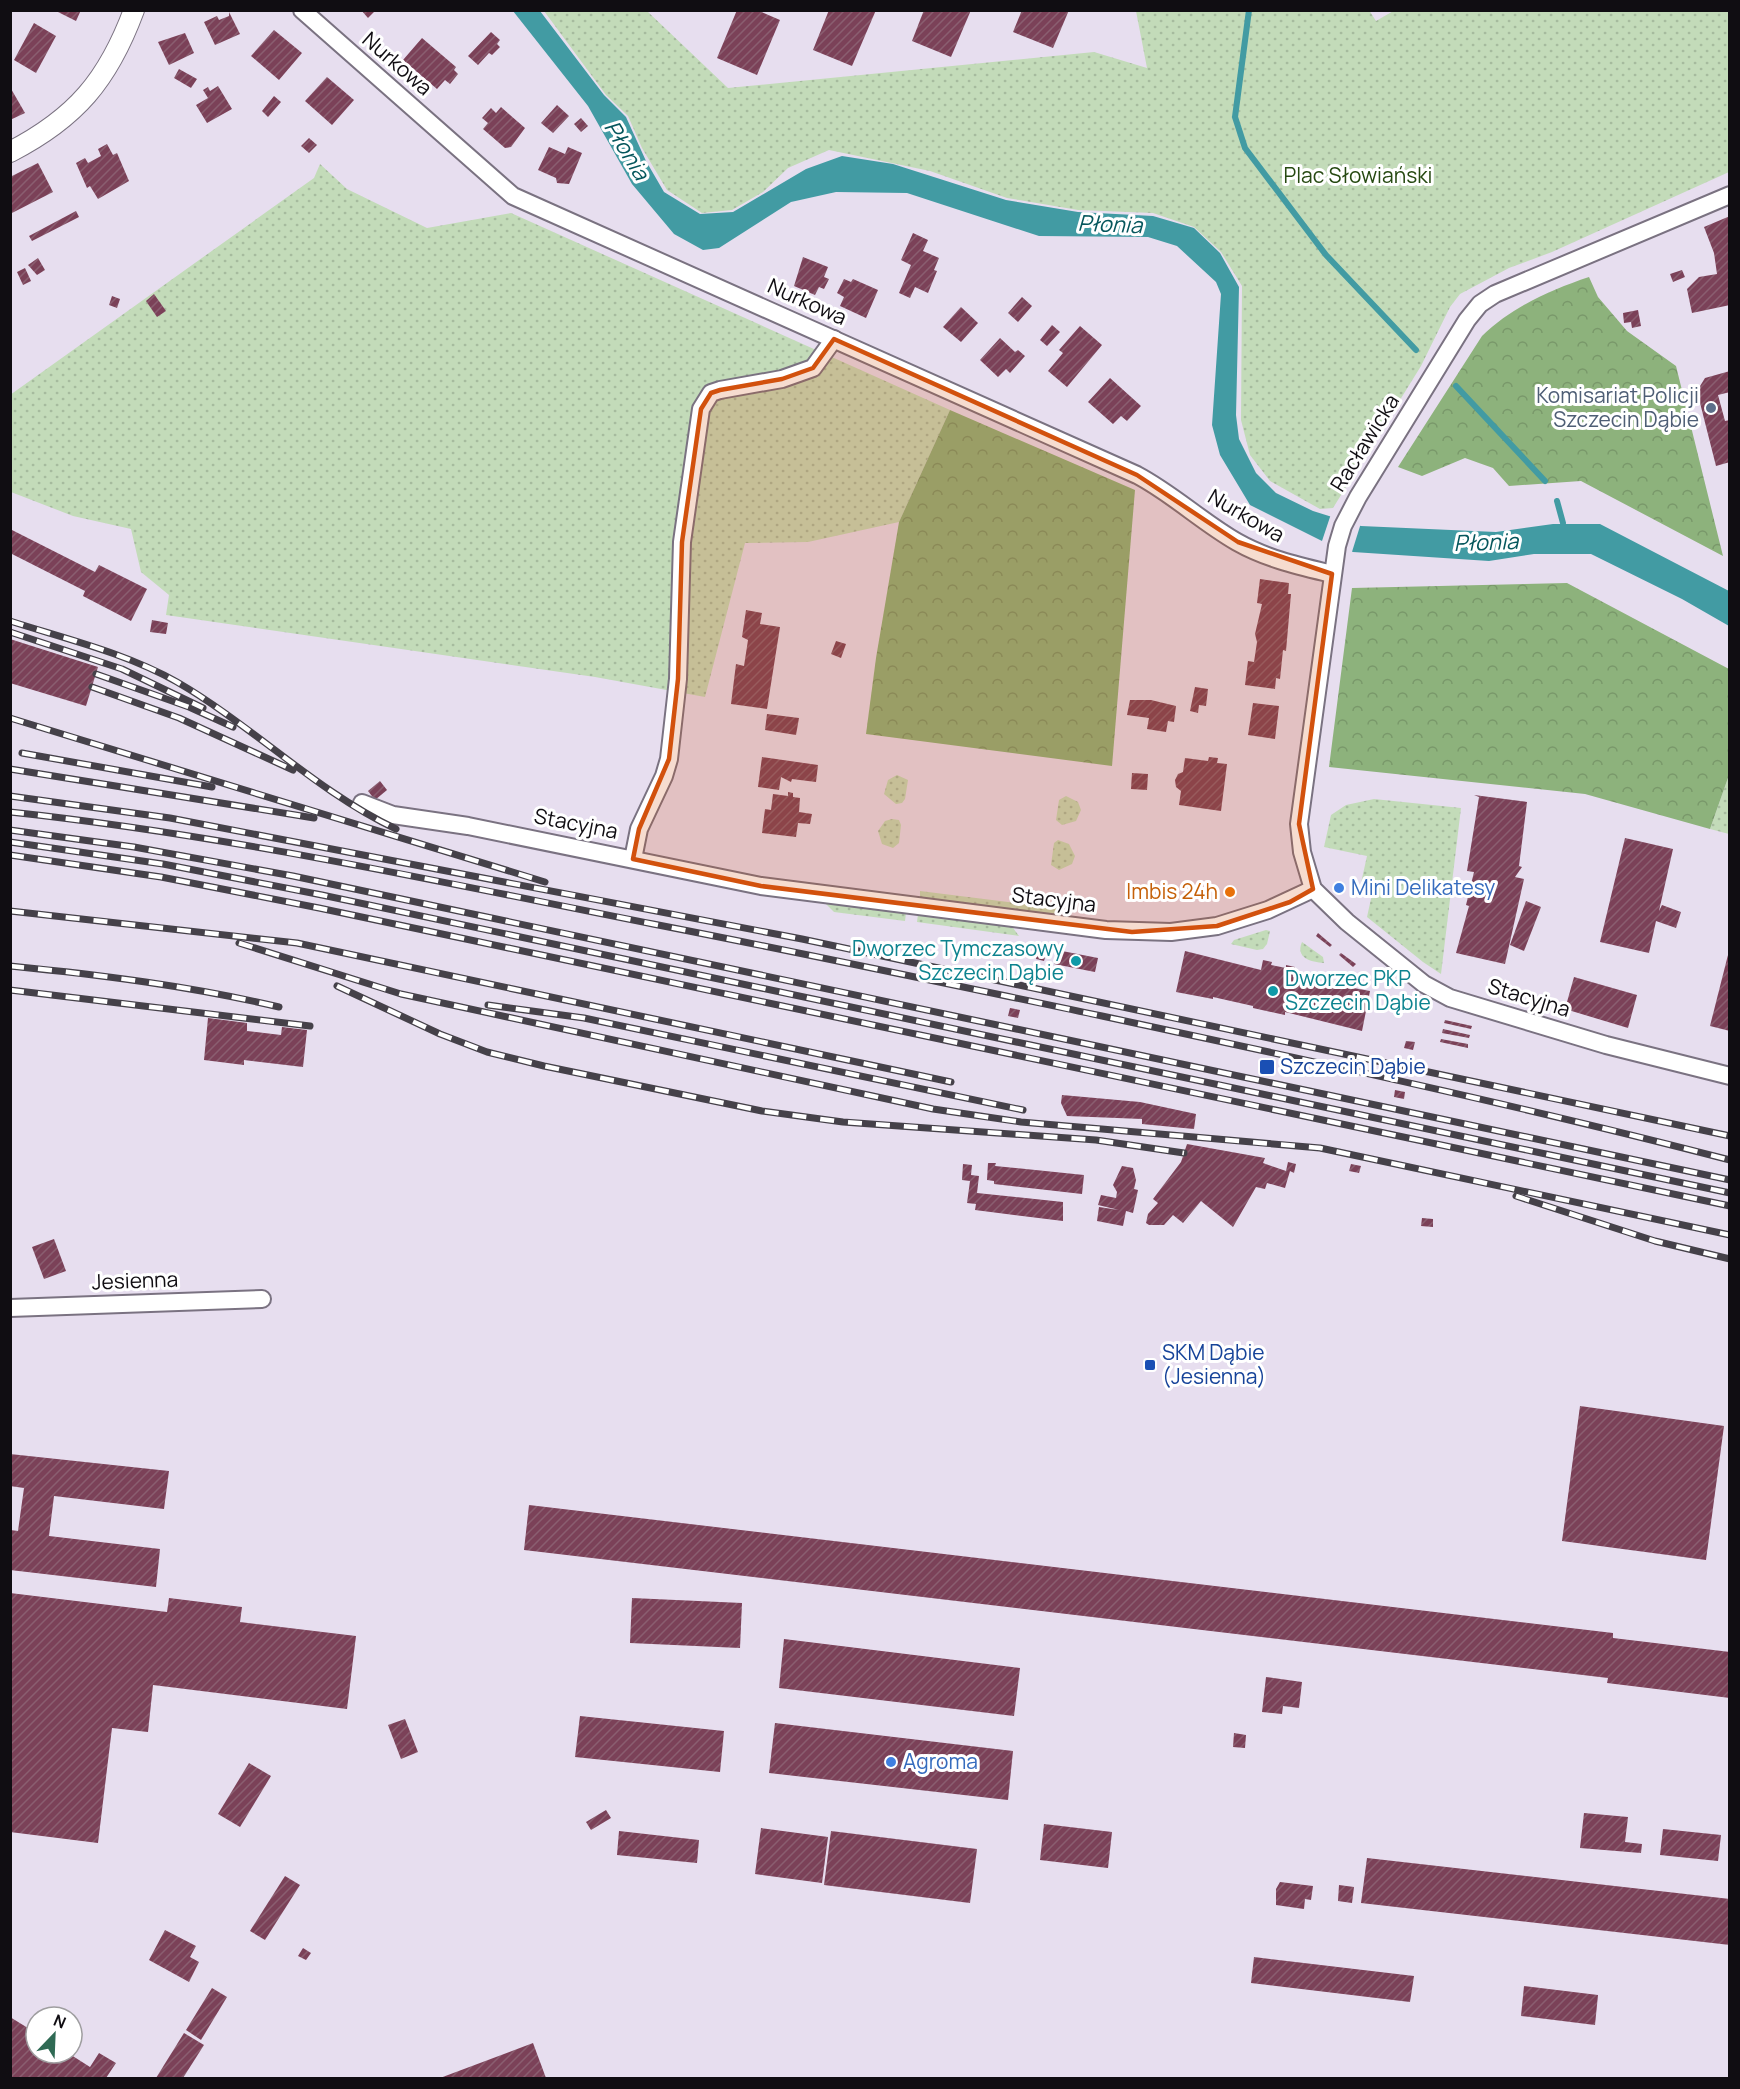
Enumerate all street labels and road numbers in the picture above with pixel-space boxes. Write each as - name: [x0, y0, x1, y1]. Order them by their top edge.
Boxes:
- street label: Nurkowa: [357, 25, 438, 101]
- street label: Nurkowa: [763, 271, 851, 331]
- street label: Racławicka: [1323, 389, 1405, 496]
- street label: Nurkowa: [1203, 482, 1290, 548]
- street label: Stacyjna: [532, 801, 620, 845]
- street label: Stacyjna: [1010, 880, 1098, 918]
- street label: Stacyjna: [1485, 971, 1574, 1023]
- street label: Jesienna: [91, 1264, 179, 1296]

